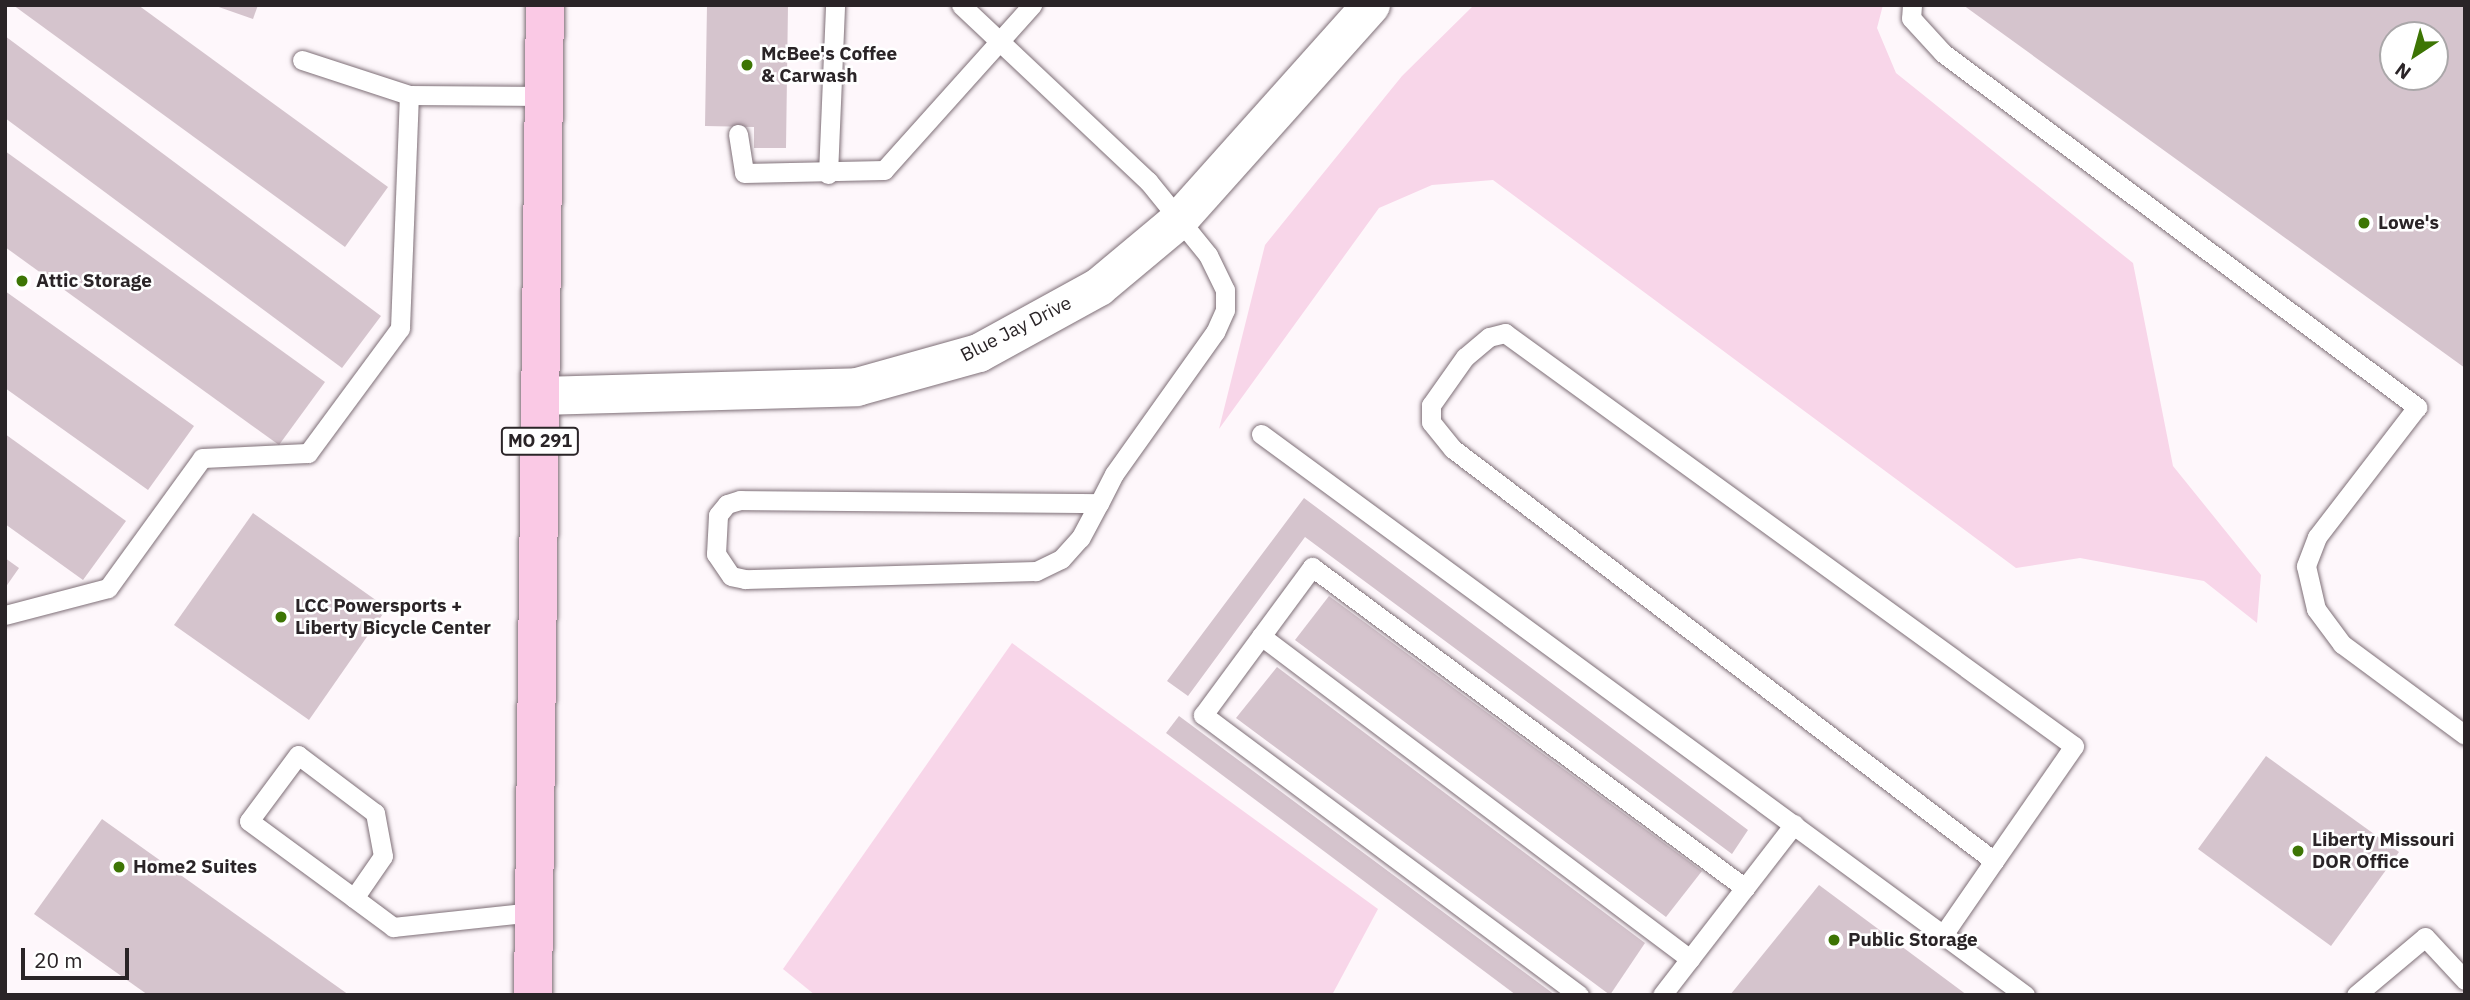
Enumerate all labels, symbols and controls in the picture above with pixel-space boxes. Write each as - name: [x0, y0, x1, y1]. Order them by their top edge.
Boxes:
- north arrow: [2379, 21, 2449, 91]
- place label: McBee's Coffee & Carwash: [761, 43, 897, 87]
- marker: McBee's Coffee & Carwash: [739, 57, 755, 73]
- text: N: [2390, 58, 2415, 85]
- place label: Lowe's: [2378, 212, 2439, 234]
- marker: Lowe's: [2356, 215, 2372, 231]
- place label: Attic Storage: [36, 270, 152, 292]
- marker: Attic Storage: [14, 273, 30, 289]
- street label: Blue Jay Drive: [957, 291, 1075, 367]
- road number: MO 291: [500, 426, 580, 456]
- place label: LCC Powersports + Liberty Bicycle Center: [295, 595, 491, 639]
- marker: LCC Powersports + Liberty Bicycle Center: [273, 609, 289, 625]
- place label: Liberty Missouri DOR Office: [2312, 829, 2455, 873]
- marker: Liberty Missouri DOR Office: [2290, 843, 2306, 859]
- place label: Home2 Suites: [133, 856, 257, 878]
- marker: Home2 Suites: [111, 859, 127, 875]
- place label: Public Storage: [1848, 929, 1978, 951]
- marker: Public Storage: [1826, 932, 1842, 948]
- scale bar: [24, 934, 133, 978]
- text: 20 m: [34, 946, 83, 974]

